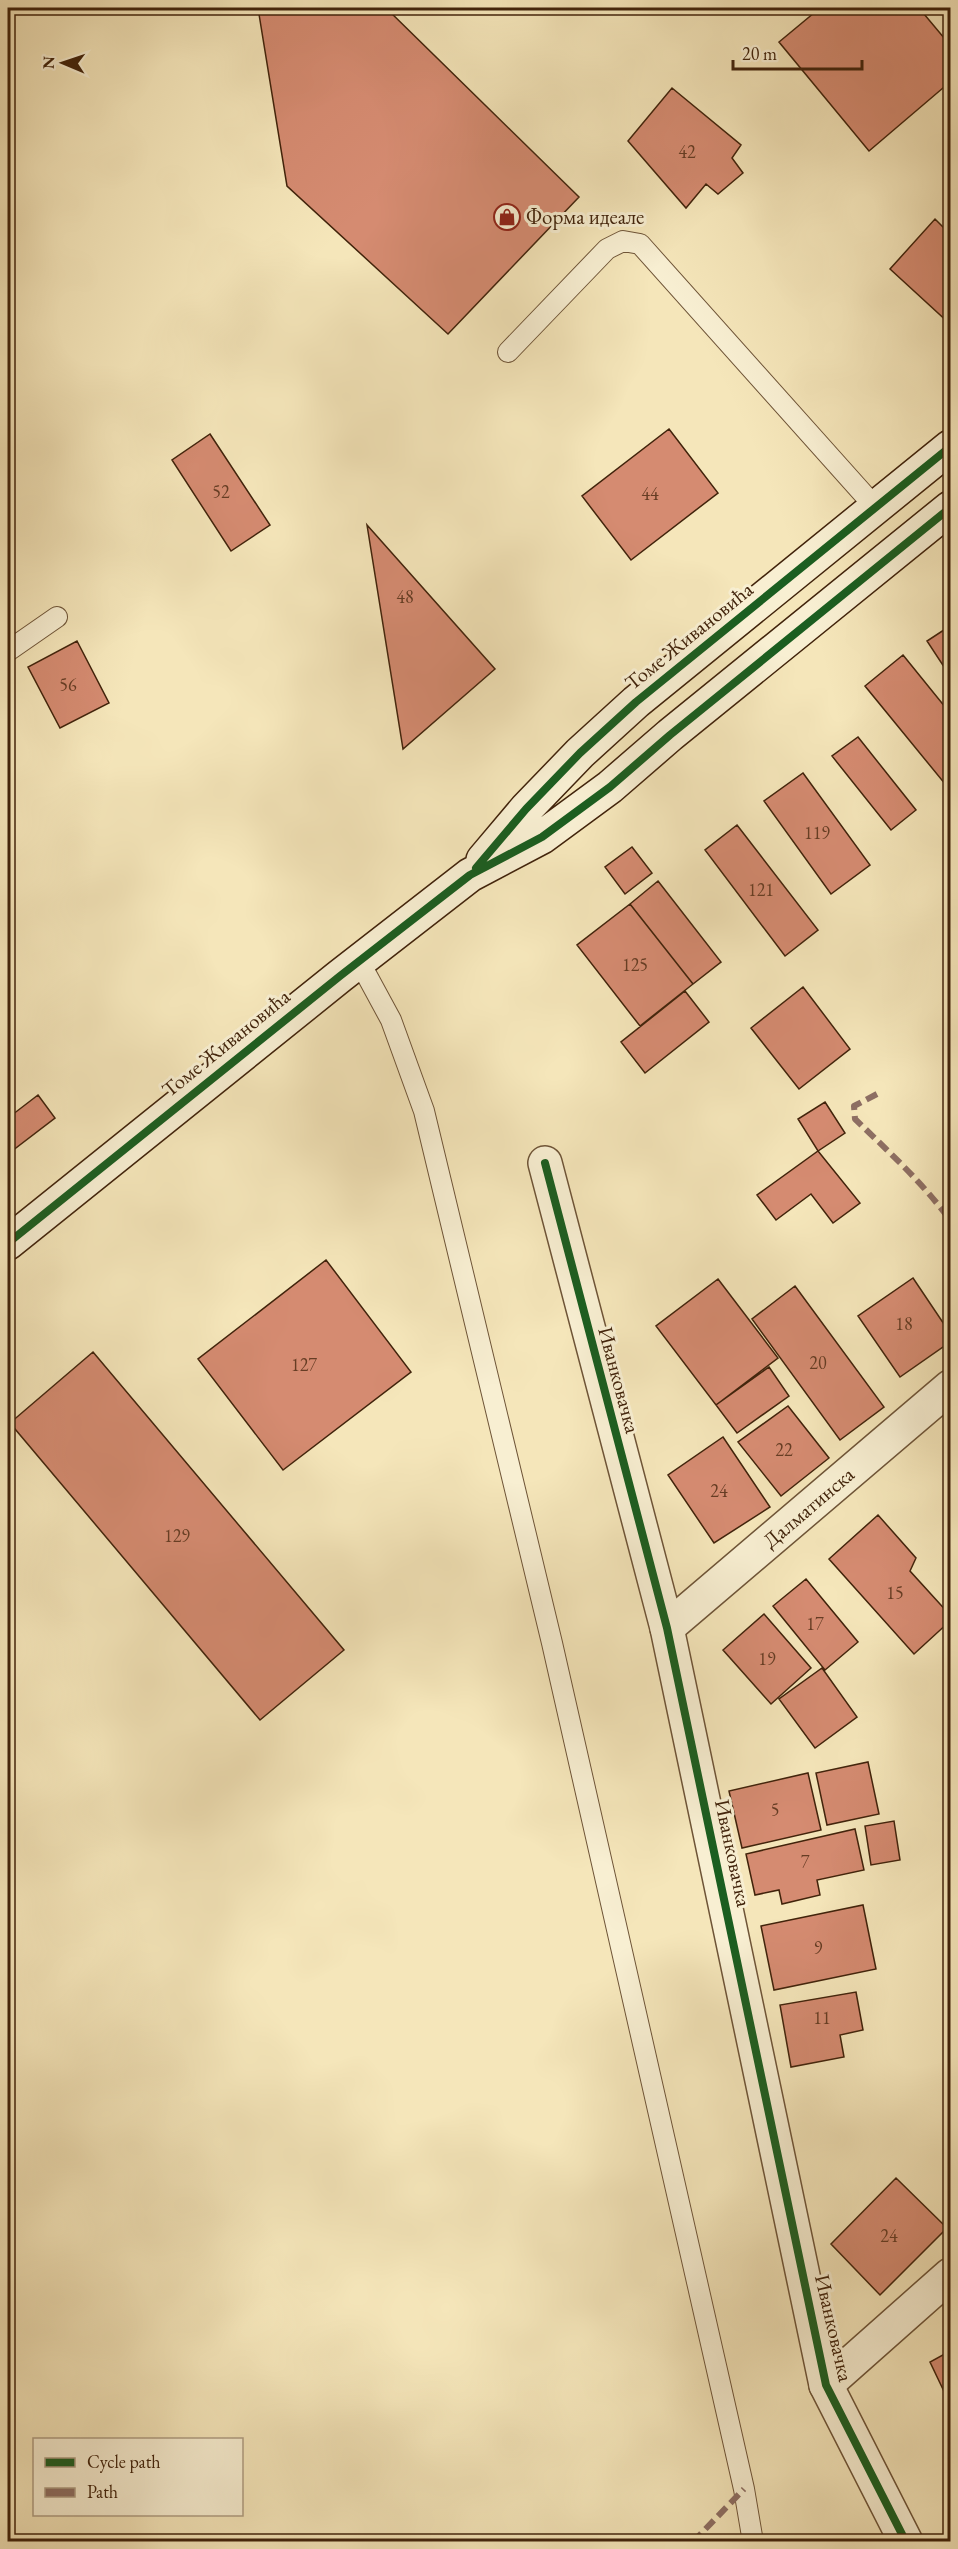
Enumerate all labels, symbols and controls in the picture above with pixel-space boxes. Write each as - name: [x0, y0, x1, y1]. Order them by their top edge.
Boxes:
- north arrow: [33, 33, 93, 93]
- scale bar: [733, 33, 862, 71]
- text: 20 m: [742, 42, 777, 65]
- text: N: [38, 56, 59, 69]
- house number: 42: [678, 140, 696, 163]
- shop icon: Форма идеале: [492, 202, 522, 232]
- place label: Форма идеале: [526, 203, 644, 230]
- house number: 52: [212, 480, 230, 503]
- house number: 44: [641, 482, 659, 505]
- street label: Томе Живановића: [619, 575, 759, 696]
- house number: 48: [396, 585, 414, 608]
- house number: 56: [59, 673, 77, 696]
- house number: 119: [804, 821, 830, 844]
- house number: 121: [748, 878, 774, 901]
- house number: 125: [622, 953, 648, 976]
- street label: Томе Живановића: [156, 982, 296, 1103]
- house number: 18: [895, 1312, 913, 1335]
- street label: Иванковачка: [592, 1323, 647, 1437]
- house number: 20: [809, 1351, 827, 1374]
- house number: 127: [291, 1353, 317, 1376]
- house number: 22: [775, 1438, 793, 1461]
- street label: Далматинска: [757, 1460, 860, 1554]
- house number: 24: [710, 1479, 728, 1502]
- house number: 129: [164, 1524, 190, 1547]
- house number: 15: [886, 1581, 904, 1604]
- house number: 17: [806, 1612, 824, 1635]
- house number: 19: [758, 1647, 776, 1670]
- street label: Иванковачка: [709, 1797, 758, 1910]
- house number: 5: [771, 1798, 779, 1821]
- house number: 7: [801, 1850, 810, 1873]
- house number: 9: [814, 1936, 823, 1959]
- house number: 11: [813, 2006, 831, 2029]
- house number: 24: [880, 2224, 898, 2247]
- street label: Иванковачка: [809, 2272, 860, 2385]
- legend: [33, 2438, 243, 2516]
- text: Cycle path: [87, 2450, 161, 2473]
- text: Path: [87, 2480, 118, 2503]

